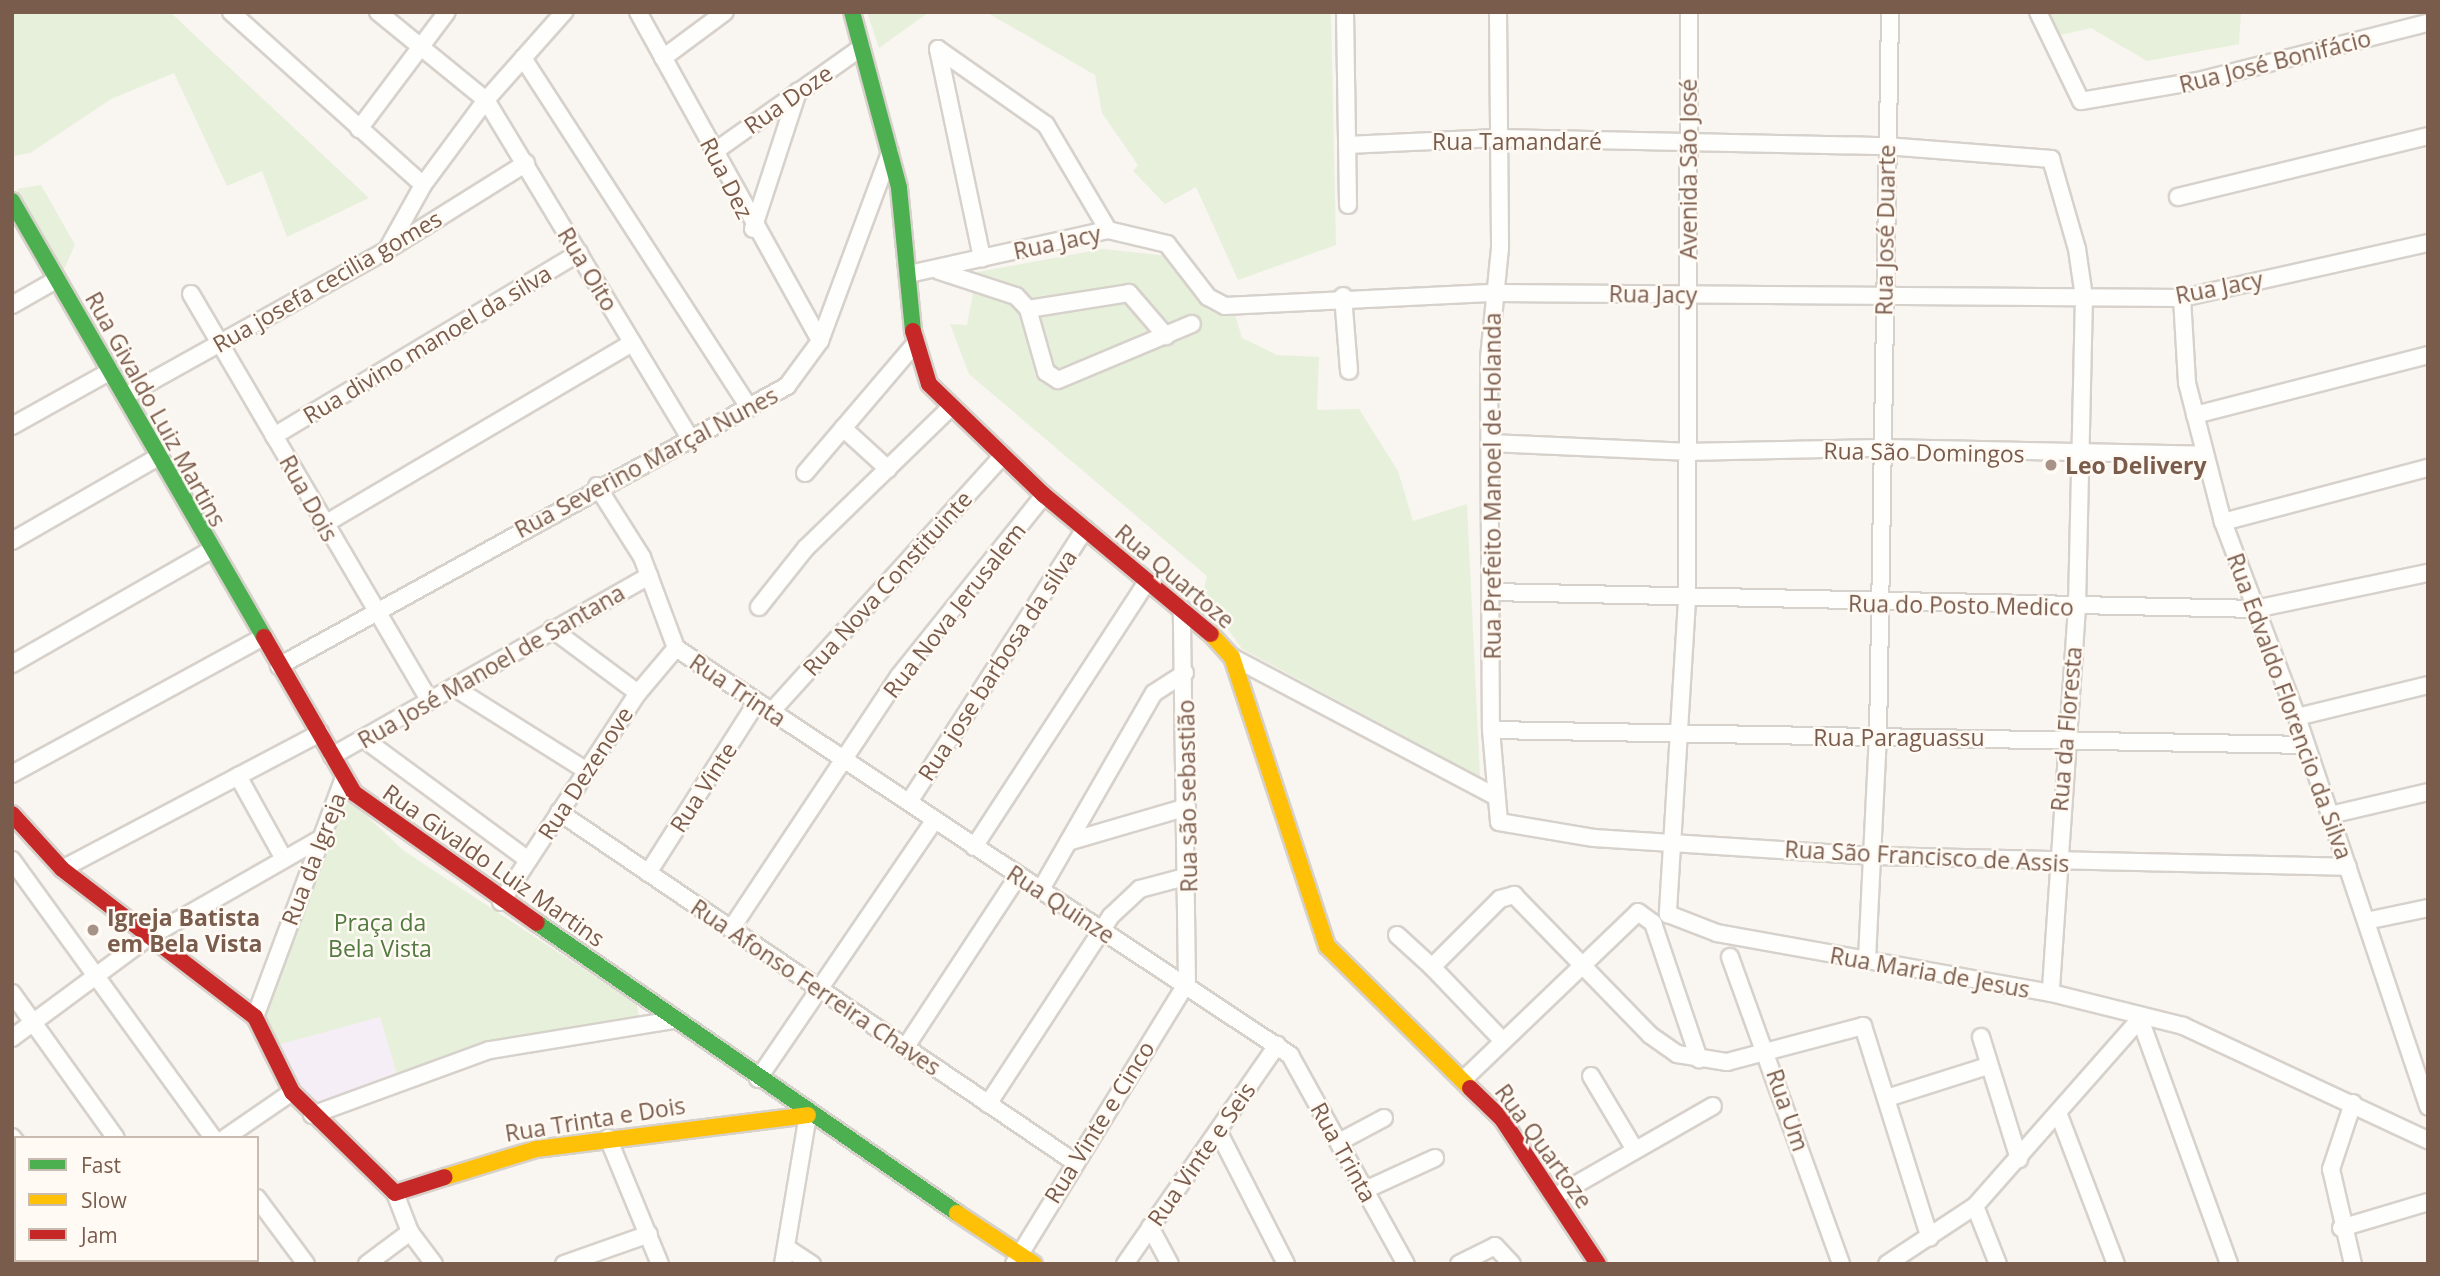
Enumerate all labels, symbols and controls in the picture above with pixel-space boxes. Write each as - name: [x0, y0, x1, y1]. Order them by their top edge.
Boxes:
- street label: Rua José Bonifácio: [2176, 24, 2374, 98]
- street label: Rua Doze: [739, 59, 837, 139]
- street label: Avenida São José: [1674, 79, 1702, 259]
- street label: Rua Tamandaré: [1432, 127, 1602, 155]
- street label: Rua Dez: [695, 133, 759, 223]
- street label: Rua José Duarte: [1870, 144, 1900, 316]
- street label: Rua josefa cecilia gomes: [208, 204, 446, 358]
- street label: Rua Jacy: [1011, 219, 1103, 265]
- street label: Rua Oito: [552, 222, 624, 316]
- street label: Rua divino manoel da silva: [298, 259, 556, 429]
- street label: Rua Jacy: [2173, 265, 2265, 309]
- street label: Rua Jacy: [1608, 279, 1698, 309]
- street label: Rua Givaldo Luiz Martins: [80, 287, 232, 531]
- street label: Rua Prefeito Manoel de Holanda: [1478, 312, 1506, 660]
- street label: Rua Severino Marçal Nunes: [510, 381, 782, 543]
- street label: Rua São Domingos: [1823, 436, 2025, 468]
- street label: Rua Dois: [274, 450, 344, 546]
- place label: Leo Delivery: [2065, 451, 2207, 479]
- marker: Leo Delivery: [2043, 457, 2059, 473]
- street label: Rua Nova Constituinte: [797, 485, 977, 681]
- street label: Rua Nova Jerusalem: [877, 517, 1031, 703]
- street label: Rua Quartoze: [1110, 518, 1240, 634]
- street label: Rua jose barbosa da silva: [912, 544, 1082, 786]
- street label: Rua Edvaldo Florencio da Silva: [2222, 549, 2358, 863]
- street label: Rua José Manoel de Santana: [353, 578, 629, 754]
- street label: Rua do Posto Medico: [1848, 589, 2074, 621]
- street label: Rua da Floresta: [2045, 645, 2087, 813]
- street label: Rua Trinta: [685, 648, 791, 732]
- street label: Rua são sebastião: [1172, 699, 1202, 893]
- street label: Rua Dezenove: [532, 701, 638, 845]
- street label: Rua Paraguassu: [1813, 723, 1985, 751]
- street label: Rua Vinte: [664, 737, 742, 837]
- street label: Rua Givaldo Luiz Martins: [378, 778, 610, 952]
- street label: Rua da Igreja: [275, 789, 351, 929]
- street label: Rua São Francisco de Assis: [1784, 835, 2070, 877]
- street label: Rua Quinze: [1002, 859, 1120, 949]
- street label: Rua Afonso Ferreira Chaves: [686, 893, 946, 1081]
- place label: Igreja Batista em Bela Vista: [107, 903, 262, 957]
- park label: Praça da Bela Vista: [328, 908, 432, 962]
- marker: Igreja Batista em Bela Vista: [85, 922, 101, 938]
- street label: Rua Maria de Jesus: [1828, 941, 2032, 1003]
- street label: Rua Vinte e Cinco: [1038, 1036, 1160, 1208]
- street label: Rua Um: [1761, 1065, 1815, 1155]
- street label: Rua Vinte e Seis: [1141, 1077, 1261, 1231]
- street label: Rua Quartoze: [1490, 1078, 1598, 1214]
- street label: Rua Trinta e Dois: [503, 1091, 687, 1147]
- street label: Rua Trinta: [1305, 1097, 1383, 1207]
- legend: [14, 1136, 259, 1262]
- text: Fast: [81, 1151, 121, 1179]
- text: Slow: [81, 1186, 127, 1214]
- text: Jam: [81, 1221, 118, 1249]

